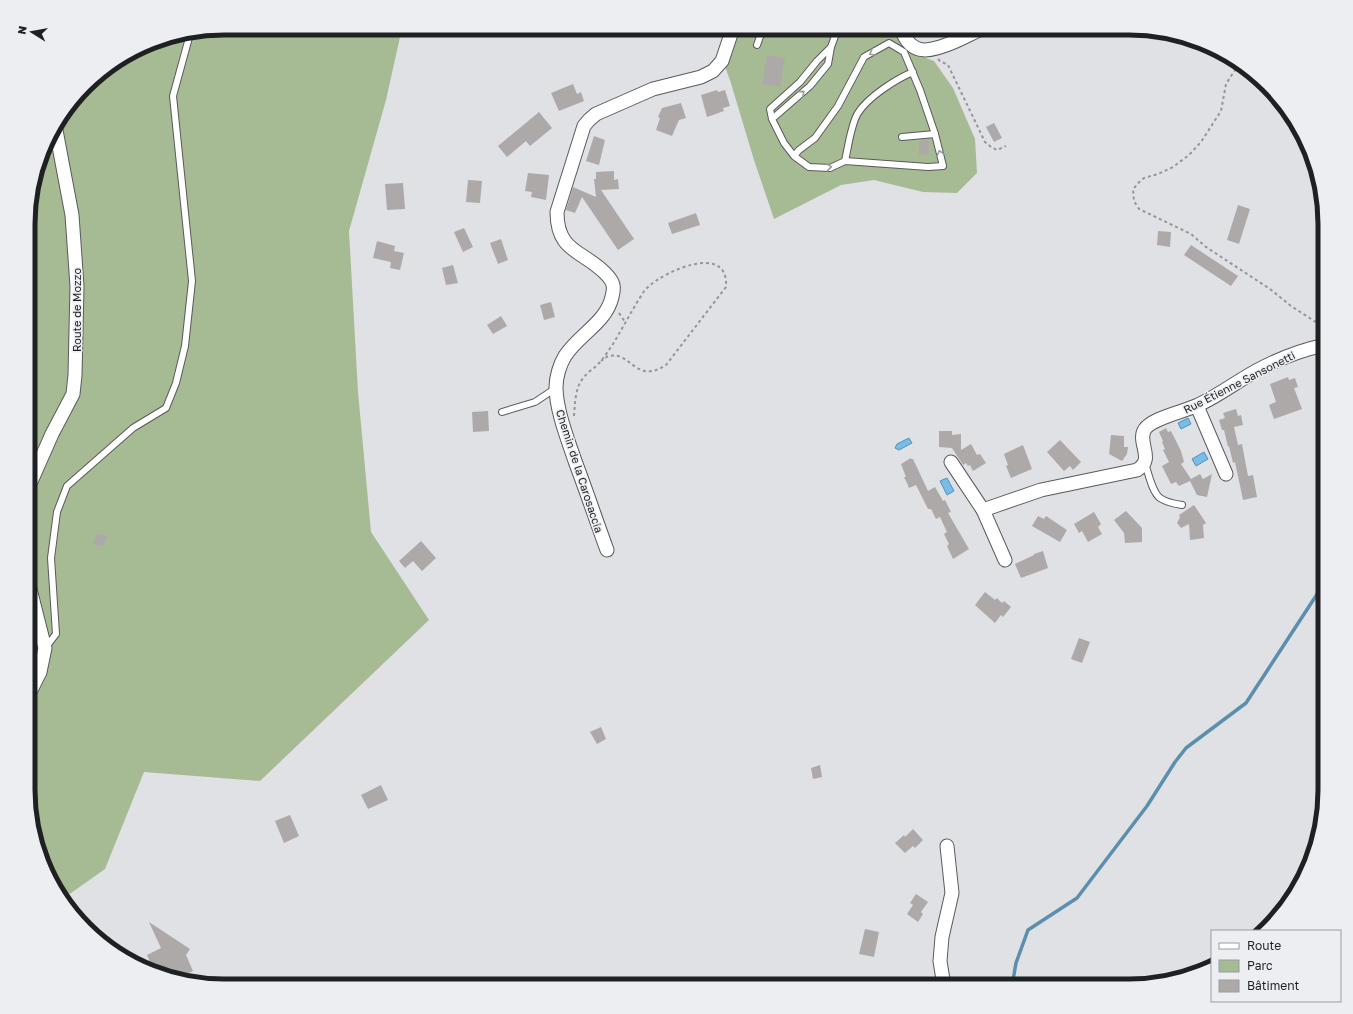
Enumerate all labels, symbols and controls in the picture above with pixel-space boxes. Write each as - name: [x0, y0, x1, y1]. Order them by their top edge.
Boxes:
- north arrow: [12, 12, 52, 52]
- text: N: [15, 25, 29, 35]
- one-way arrow: [869, 48, 876, 55]
- one-way arrow: [797, 91, 804, 98]
- one-way arrow: [936, 150, 945, 157]
- one-way arrow: [825, 163, 832, 172]
- street label: Route de Mozzo: [70, 268, 83, 352]
- street label: Rue Étienne Sansonetti: [1181, 348, 1297, 416]
- street label: Chemin de la Carosaccia: [554, 408, 606, 534]
- legend: [1211, 930, 1341, 1002]
- text: Route: [1247, 938, 1281, 953]
- text: Parc: [1247, 958, 1273, 973]
- text: Bâtiment: [1247, 978, 1300, 993]

